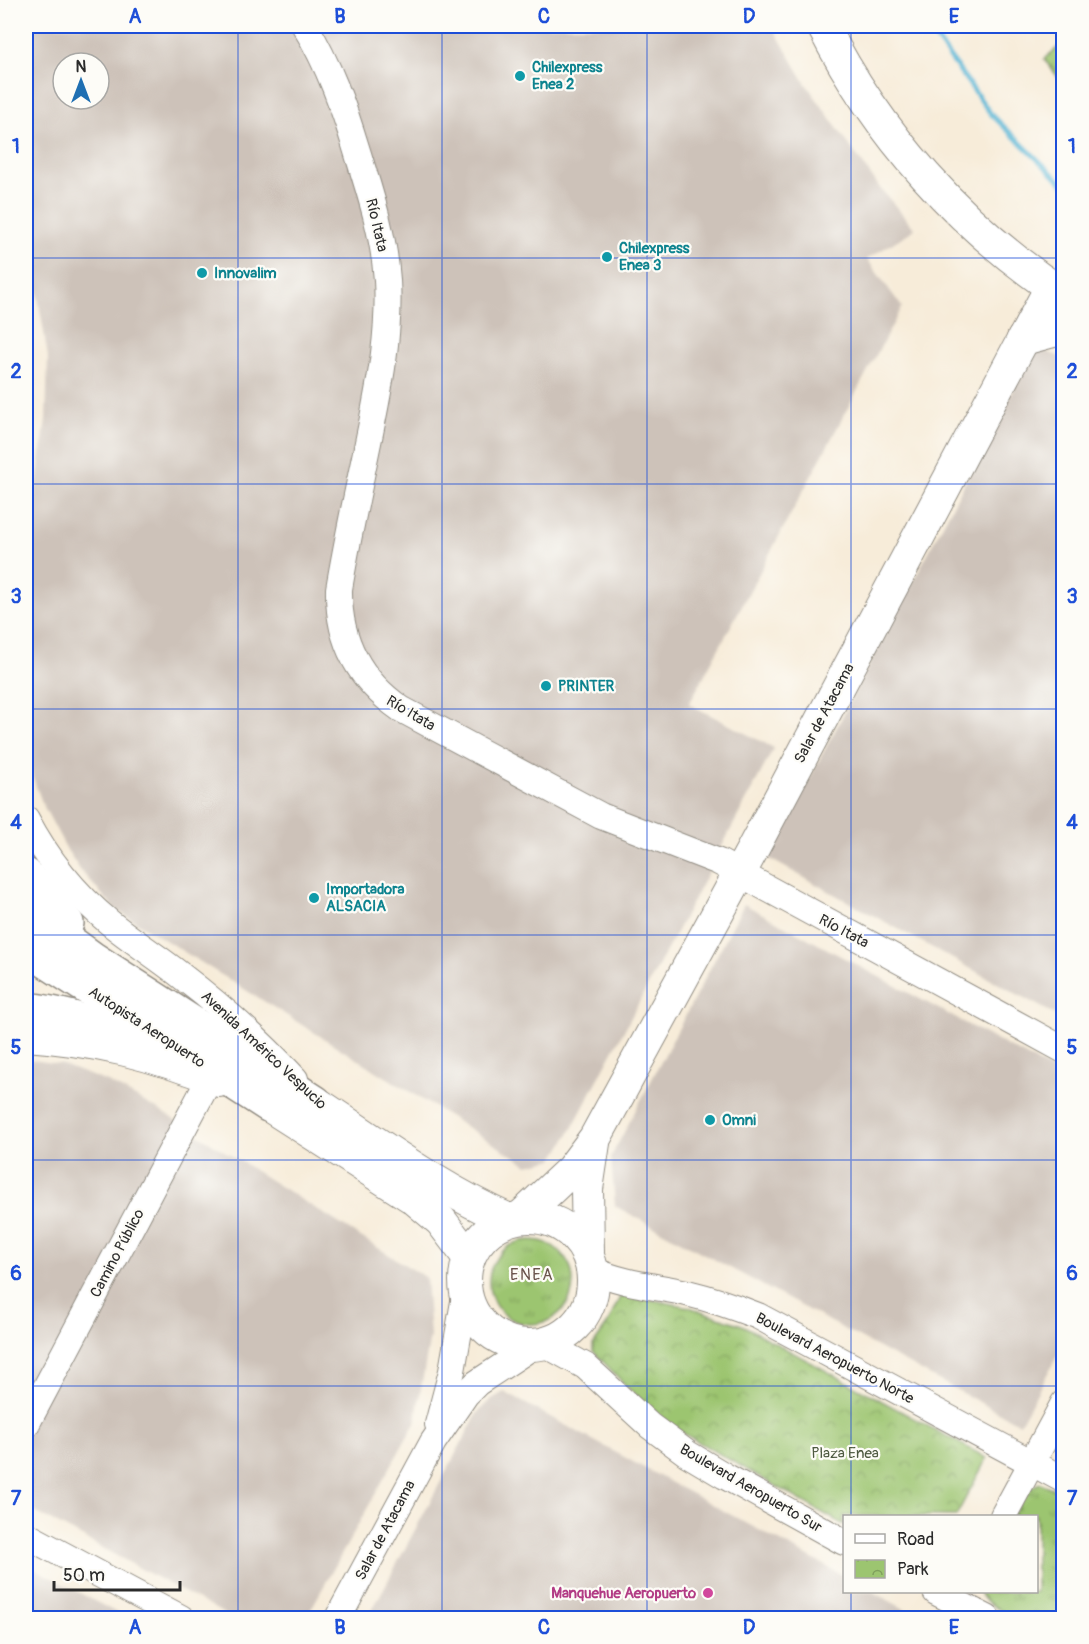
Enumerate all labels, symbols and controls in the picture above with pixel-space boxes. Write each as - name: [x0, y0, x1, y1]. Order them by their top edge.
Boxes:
- text: A: [129, 4, 142, 29]
- text: B: [334, 4, 346, 29]
- text: C: [538, 4, 550, 29]
- text: D: [743, 4, 756, 29]
- text: E: [949, 4, 960, 29]
- north arrow: [51, 51, 111, 111]
- text: N: [76, 57, 87, 77]
- place label: Chilexpress Enea 2: [532, 58, 603, 94]
- marker: Chilexpress Enea 2: [513, 69, 527, 83]
- text: 1: [12, 134, 20, 159]
- text: 1: [1068, 134, 1076, 159]
- street label: Río Itata: [361, 197, 392, 254]
- place label: Chilexpress Enea 3: [619, 239, 690, 275]
- marker: Chilexpress Enea 3: [600, 250, 614, 264]
- place label: Innovalim: [214, 264, 277, 283]
- marker: Innovalim: [195, 266, 209, 280]
- text: 2: [10, 359, 22, 384]
- text: 2: [1066, 359, 1078, 384]
- text: 3: [10, 584, 22, 609]
- text: 3: [1066, 584, 1078, 609]
- street label: Salar de Atacama: [790, 660, 859, 767]
- place label: PRINTER: [558, 677, 614, 696]
- marker: PRINTER: [539, 679, 553, 693]
- street label: Río Itata: [383, 691, 439, 735]
- text: 4: [10, 810, 22, 835]
- text: 4: [1066, 810, 1078, 835]
- place label: Importadora ALSACIA: [326, 880, 405, 916]
- marker: Importadora ALSACIA: [307, 891, 321, 905]
- street label: Río Itata: [815, 910, 872, 953]
- street label: Autopista Aeropuerto: [85, 983, 209, 1072]
- street label: Avenida Américo Vespucio: [197, 987, 331, 1114]
- text: 5: [11, 1035, 22, 1060]
- text: 5: [1067, 1035, 1078, 1060]
- place label: Omni: [722, 1111, 756, 1130]
- marker: Omni: [703, 1113, 717, 1127]
- street label: Camino Público: [86, 1206, 149, 1301]
- text: 6: [10, 1261, 22, 1286]
- text: 6: [1066, 1261, 1078, 1286]
- district label: ENEA: [510, 1265, 554, 1285]
- street label: Boulevard Aeropuerto Norte: [752, 1309, 918, 1409]
- street label: Boulevard Aeropuerto Sur: [676, 1440, 826, 1537]
- park label: Plaza Enea: [811, 1444, 879, 1463]
- street label: Salar de Atacama: [351, 1477, 420, 1584]
- text: 7: [11, 1486, 22, 1511]
- text: 7: [1067, 1486, 1078, 1511]
- legend: [843, 1515, 1038, 1593]
- text: Road: [897, 1528, 934, 1551]
- scale bar: [54, 1554, 180, 1592]
- text: Park: [897, 1558, 929, 1581]
- text: 50 m: [63, 1564, 105, 1587]
- place label: Manquehue Aeropuerto: [551, 1584, 696, 1603]
- marker: Manquehue Aeropuerto: [701, 1586, 715, 1600]
- text: A: [129, 1615, 142, 1640]
- text: B: [334, 1615, 346, 1640]
- text: C: [538, 1615, 550, 1640]
- text: D: [743, 1615, 756, 1640]
- text: E: [949, 1615, 960, 1640]

